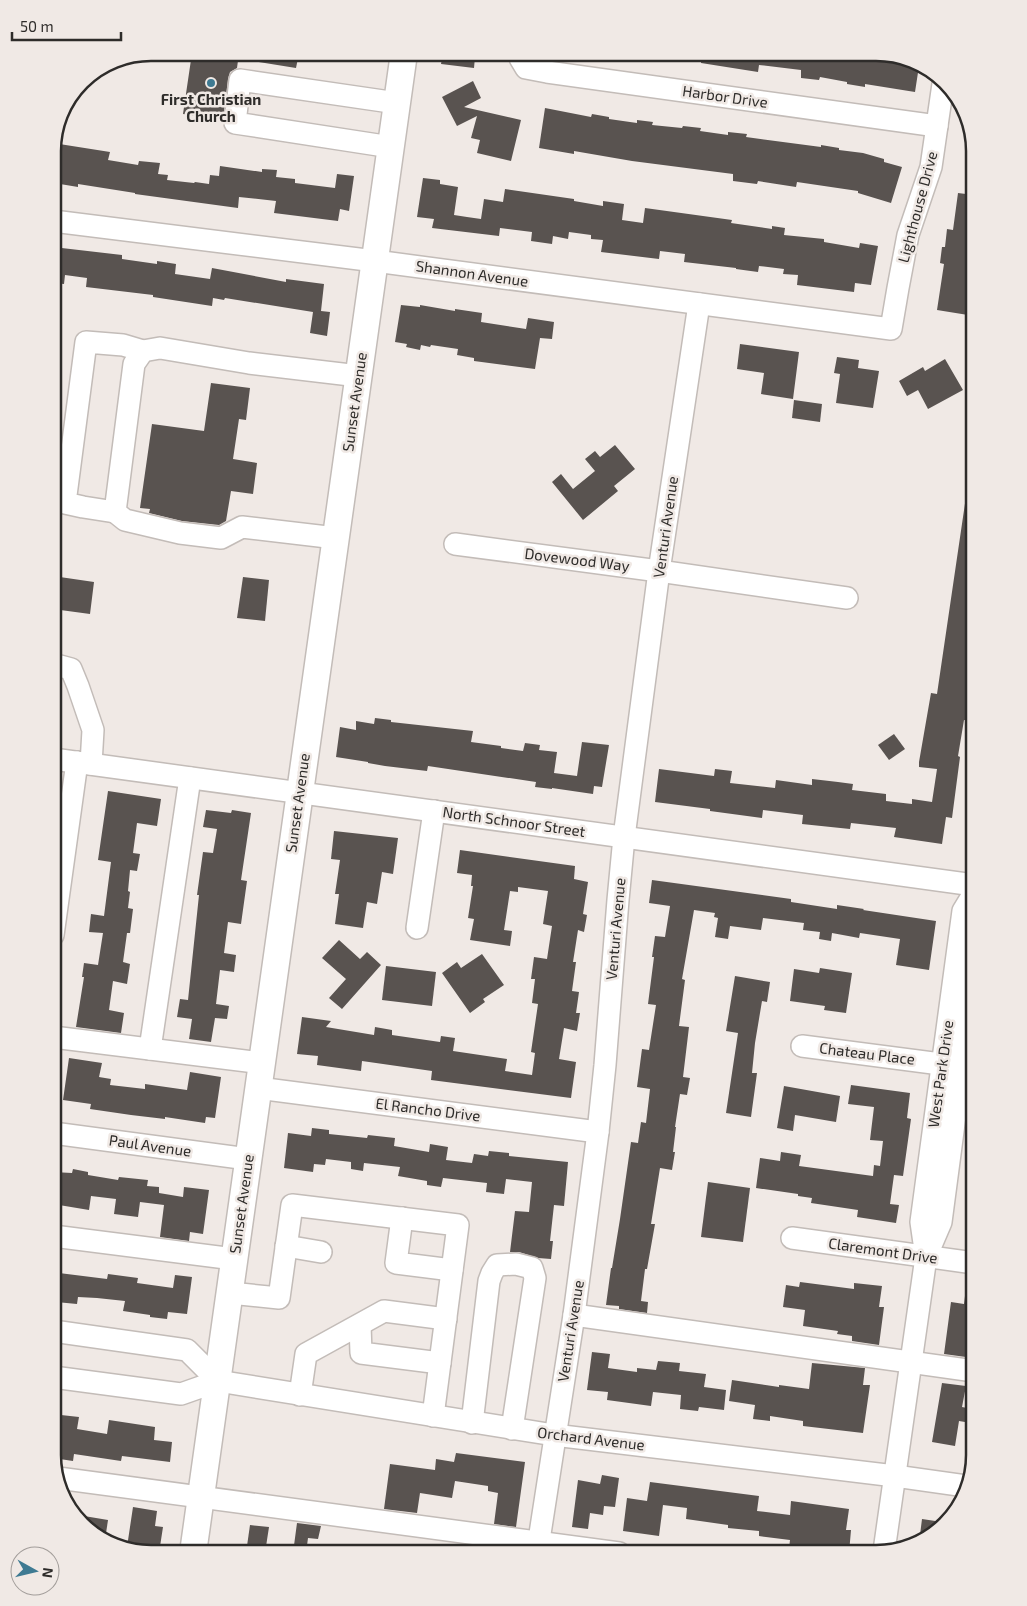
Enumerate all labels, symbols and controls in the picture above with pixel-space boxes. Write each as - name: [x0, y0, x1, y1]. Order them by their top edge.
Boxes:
- scale bar: [12, 10, 121, 42]
- text: 50 m: [20, 17, 54, 35]
- marker: First Christian Church: [205, 77, 217, 89]
- street label: Harbor Drive: [681, 81, 769, 111]
- place label: First Christian Church: [161, 90, 261, 125]
- street label: Lighthouse Drive: [894, 149, 941, 264]
- street label: Shannon Avenue: [415, 256, 529, 290]
- street label: Sunset Avenue: [338, 351, 370, 453]
- street label: Venturi Avenue: [649, 475, 681, 579]
- street label: Dovewood Way: [524, 544, 631, 574]
- street label: Sunset Avenue: [281, 752, 313, 854]
- street label: North Schnoor Street: [442, 802, 587, 840]
- street label: Venturi Avenue: [602, 877, 628, 981]
- street label: West Park Drive: [924, 1019, 956, 1129]
- street label: Chateau Place: [818, 1038, 916, 1068]
- street label: El Rancho Drive: [375, 1094, 482, 1124]
- street label: Paul Avenue: [108, 1130, 192, 1160]
- street label: Sunset Avenue: [225, 1153, 257, 1255]
- street label: Claremont Drive: [827, 1233, 939, 1267]
- street label: Venturi Avenue: [553, 1279, 587, 1383]
- street label: Orchard Avenue: [537, 1423, 646, 1454]
- north arrow: [10, 1546, 60, 1596]
- text: N: [39, 1567, 57, 1579]

